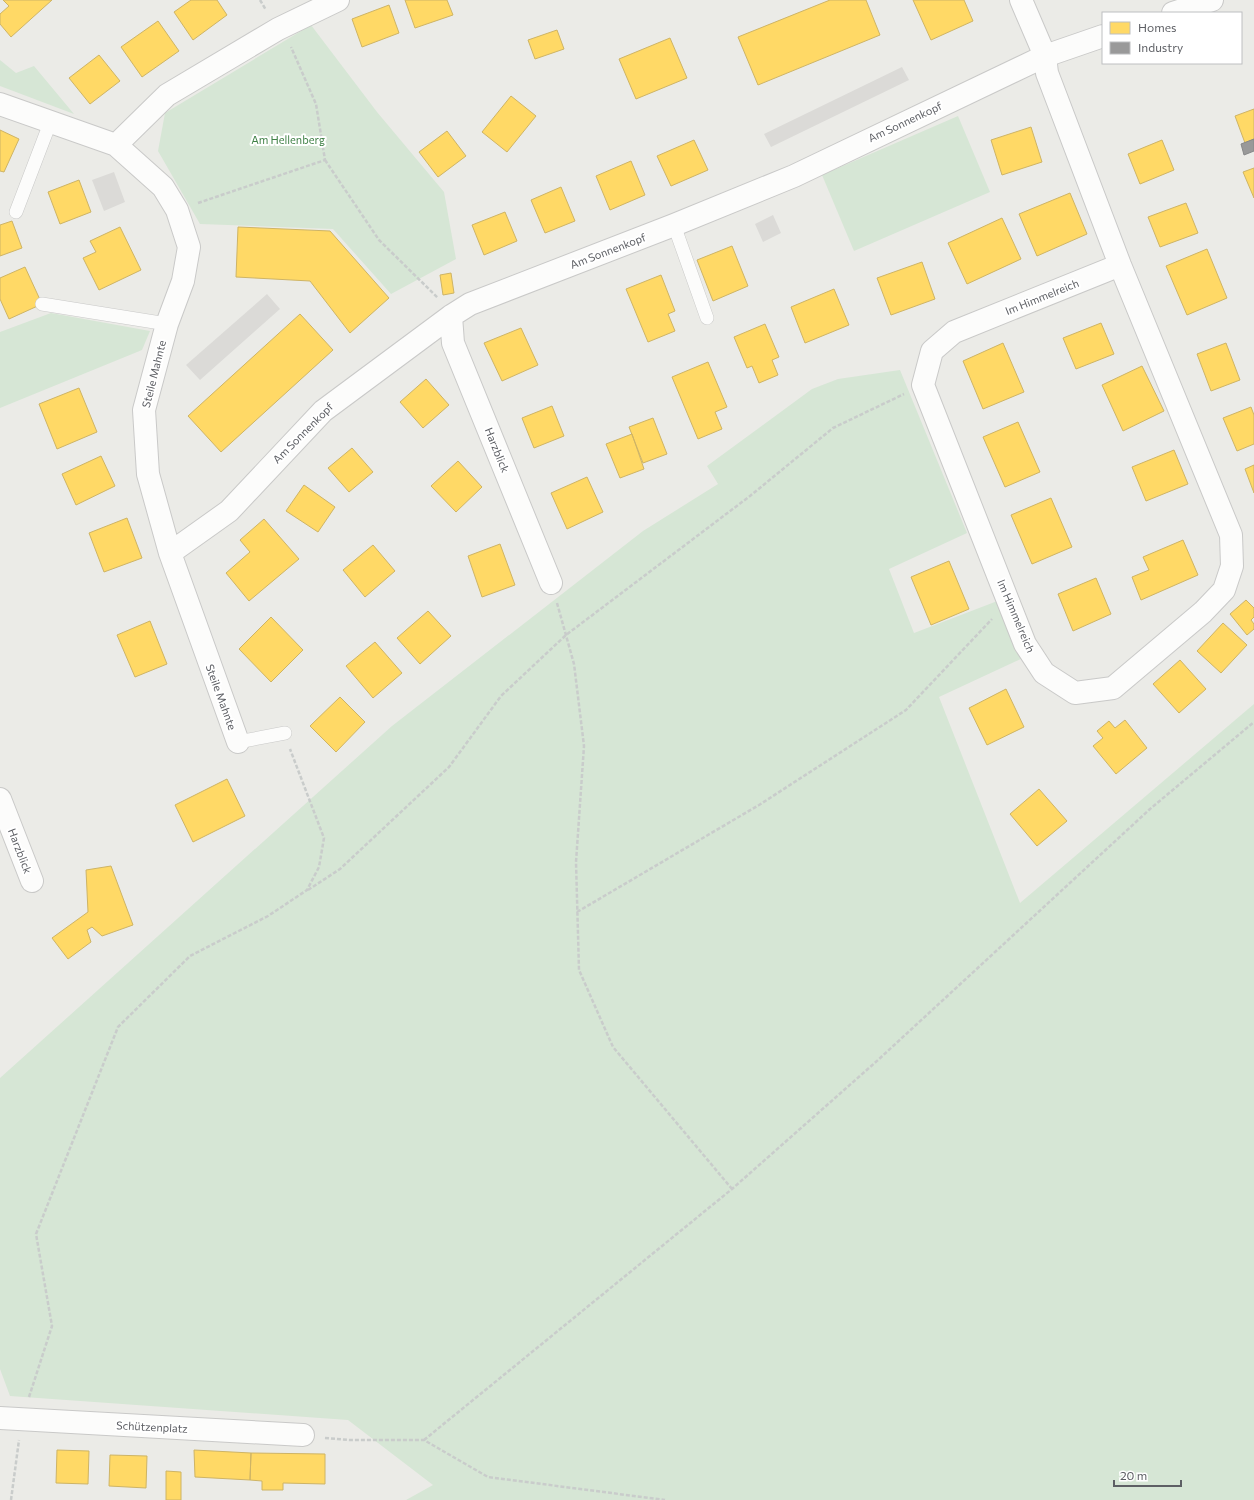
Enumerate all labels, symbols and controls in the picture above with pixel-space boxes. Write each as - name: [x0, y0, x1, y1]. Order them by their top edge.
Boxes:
- legend: [1102, 12, 1242, 64]
- text: Homes: [1138, 20, 1176, 34]
- text: Industry: [1138, 40, 1183, 54]
- street label: Am Sonnenkopf: [866, 98, 944, 144]
- park label: Am Hellenberg: [251, 133, 325, 146]
- street label: Am Sonnenkopf: [568, 230, 648, 271]
- street label: Im Himmelreich: [1003, 276, 1081, 317]
- street label: Steile Mahnte: [139, 339, 168, 409]
- street label: Am Sonnenkopf: [270, 399, 336, 466]
- street label: Harzblick: [483, 425, 512, 474]
- street label: Im Himmelreich: [995, 577, 1038, 654]
- street label: Steile Mahnte: [204, 662, 239, 732]
- street label: Harzblick: [6, 826, 35, 875]
- street label: Schützenplatz: [116, 1418, 189, 1435]
- scale bar: [1114, 1462, 1181, 1488]
- text: 20 m: [1120, 1468, 1147, 1482]

